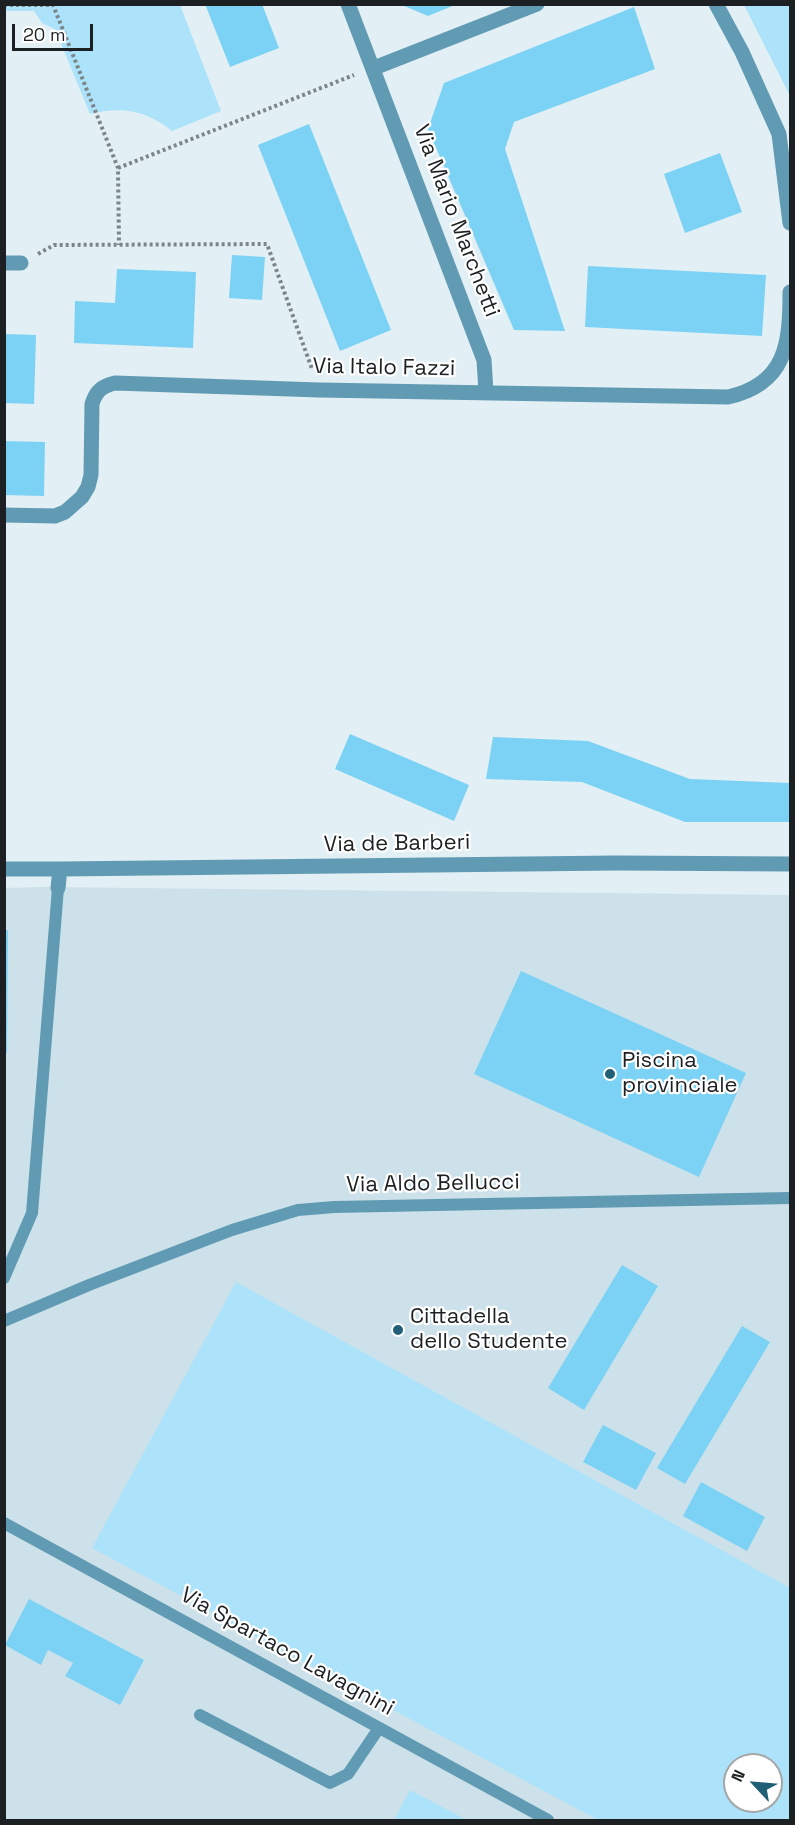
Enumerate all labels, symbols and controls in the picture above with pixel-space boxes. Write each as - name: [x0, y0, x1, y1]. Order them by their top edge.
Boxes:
- scale bar: [15, 12, 96, 50]
- text: 20 m: [23, 23, 66, 46]
- street label: Via Mario Marchetti: [407, 121, 505, 321]
- street label: Via Italo Fazzi: [312, 354, 456, 382]
- street label: Via de Barberi: [324, 830, 470, 858]
- place label: Piscina provinciale: [622, 1048, 738, 1100]
- marker: Piscina provinciale: [603, 1067, 617, 1081]
- street label: Via Aldo Bellucci: [346, 1169, 520, 1199]
- place label: Cittadella dello Studente: [410, 1304, 567, 1356]
- marker: Cittadella dello Studente: [391, 1323, 405, 1337]
- street label: Via Spartaco Lavagnini: [175, 1582, 399, 1722]
- north arrow: [723, 1753, 783, 1813]
- text: N: [726, 1766, 750, 1785]

